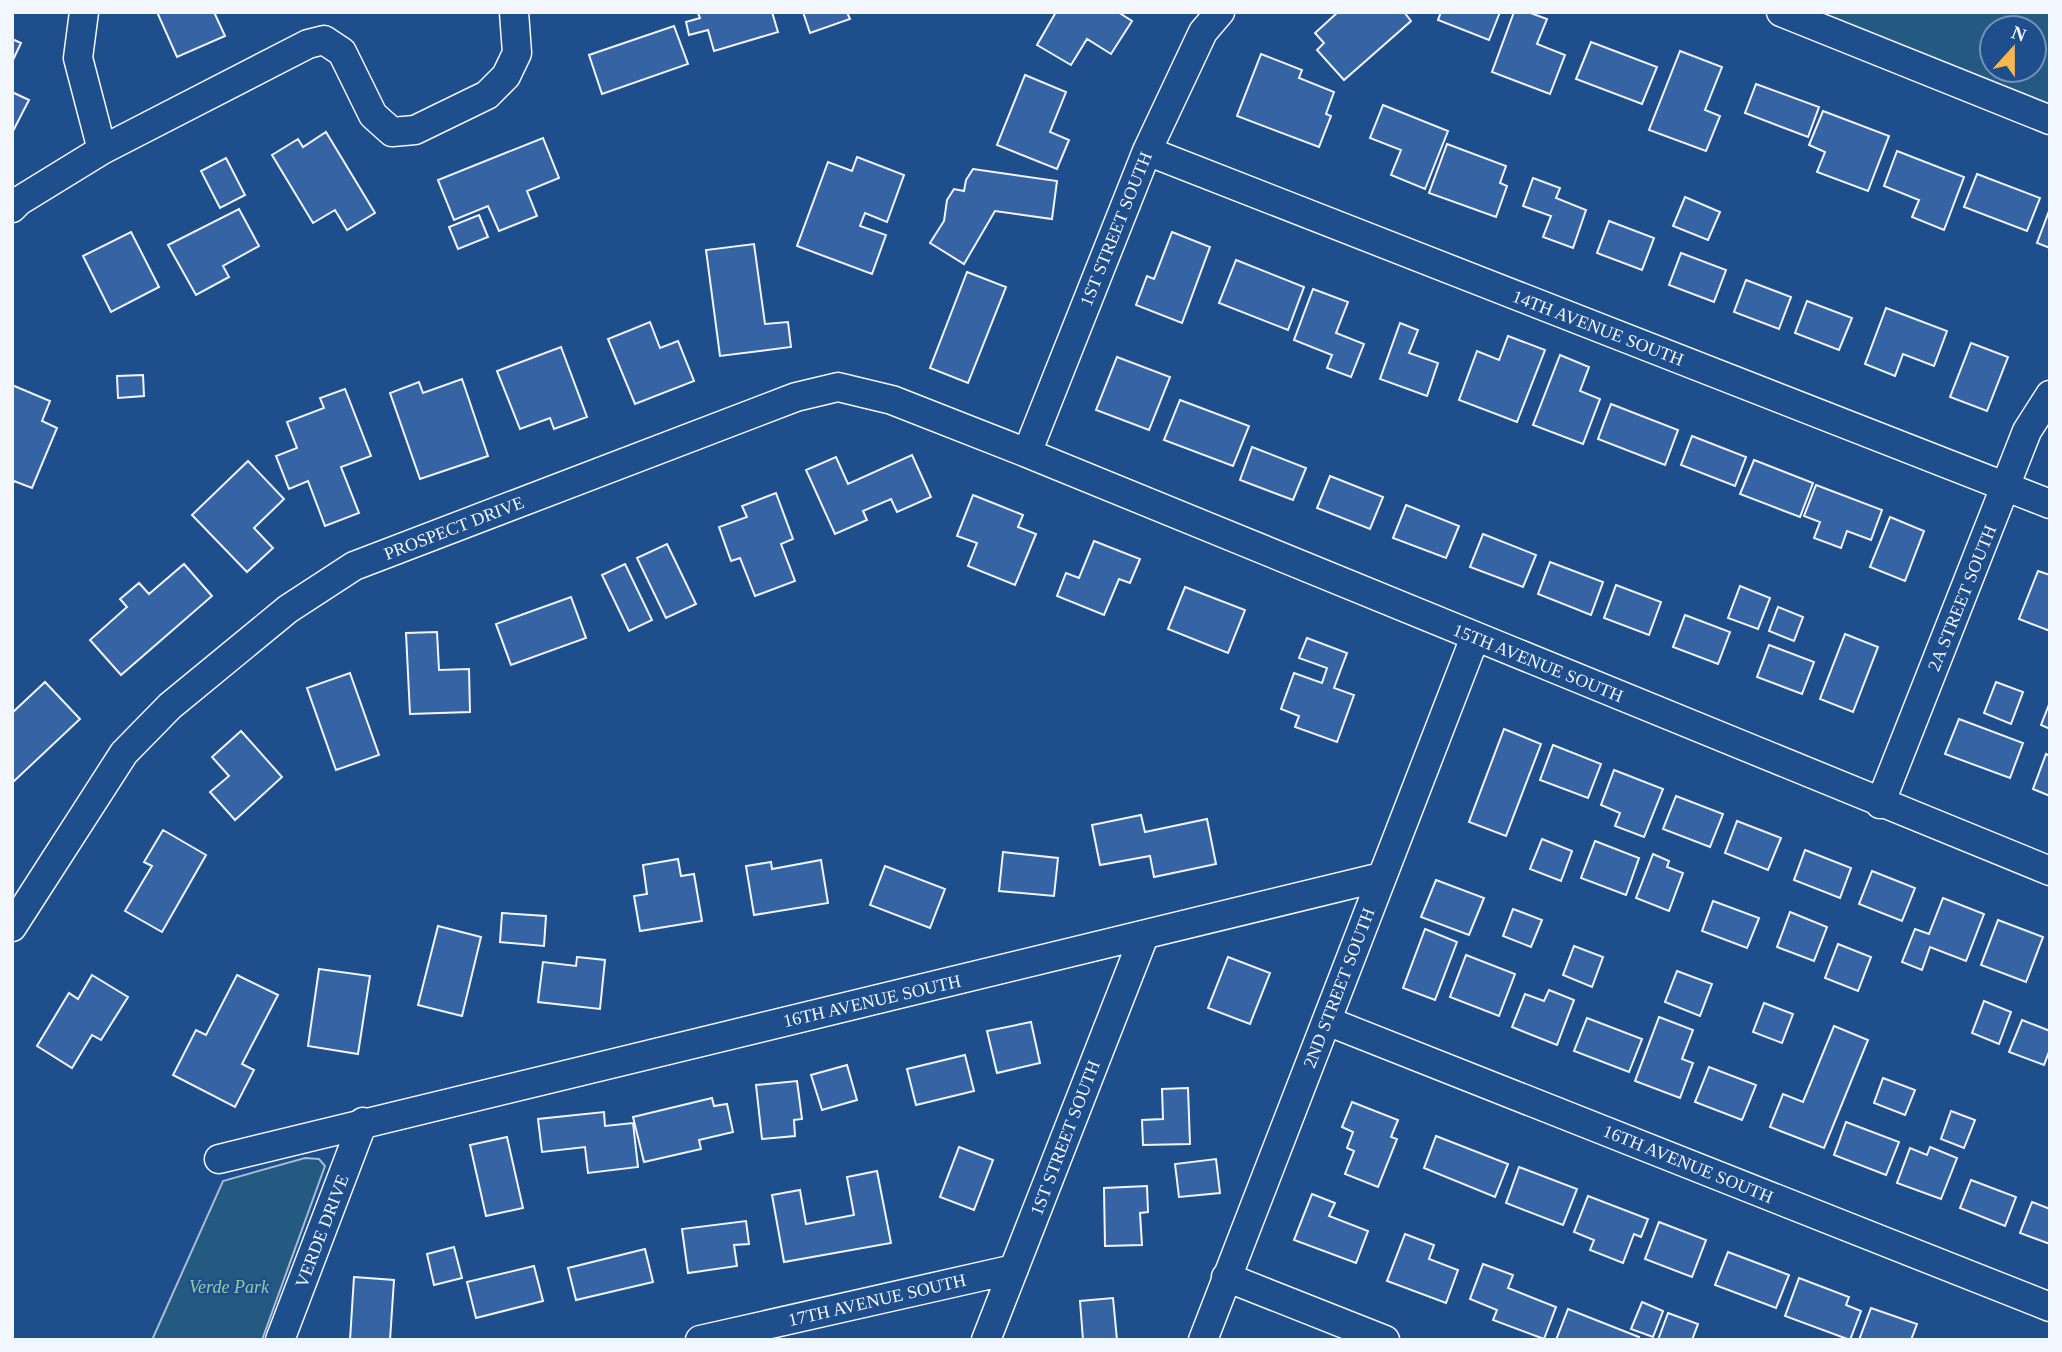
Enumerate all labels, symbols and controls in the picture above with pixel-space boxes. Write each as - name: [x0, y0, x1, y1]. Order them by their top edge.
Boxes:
- north arrow: [1978, 14, 2048, 84]
- text: N: [2009, 21, 2029, 46]
- street label: 1ST STREET SOUTH: [1076, 149, 1156, 309]
- street label: 14TH AVENUE SOUTH: [1510, 286, 1686, 370]
- street label: PROSPECT DRIVE: [381, 492, 527, 564]
- street label: 2A STREET SOUTH: [1924, 522, 2000, 674]
- street label: 15TH AVENUE SOUTH: [1450, 620, 1626, 706]
- street label: 2ND STREET SOUTH: [1299, 905, 1379, 1071]
- street label: 16TH AVENUE SOUTH: [781, 971, 963, 1031]
- street label: 1ST STREET SOUTH: [1026, 1058, 1104, 1218]
- street label: 16TH AVENUE SOUTH: [1600, 1121, 1776, 1207]
- street label: VERDE DRIVE: [291, 1172, 353, 1290]
- street label: 17TH AVENUE SOUTH: [786, 1270, 968, 1330]
- park label: Verde Park: [189, 1277, 270, 1297]

